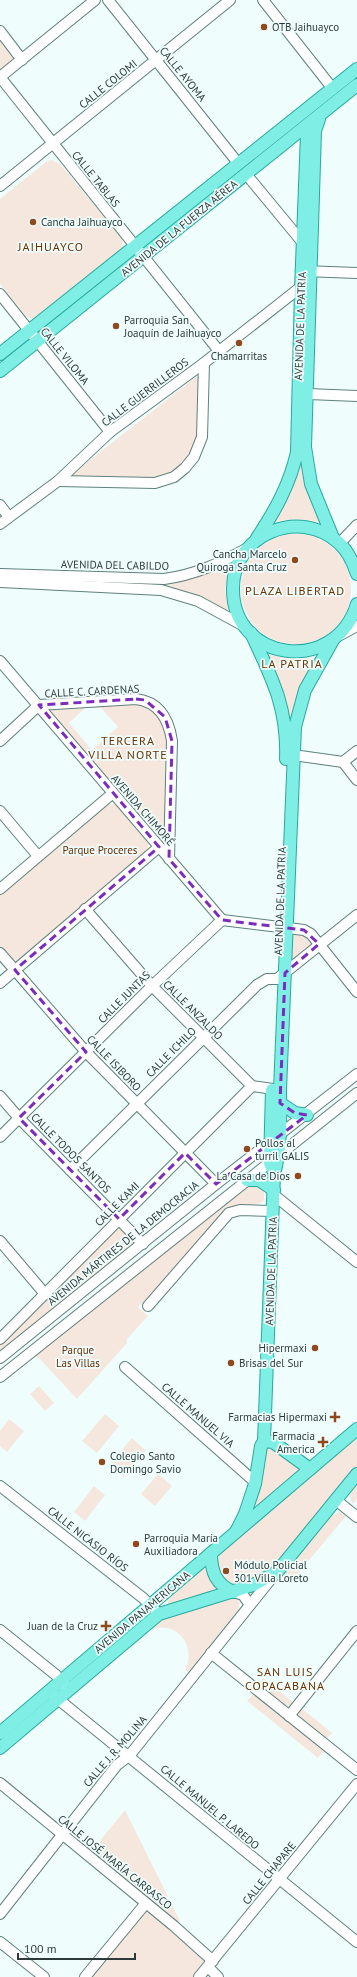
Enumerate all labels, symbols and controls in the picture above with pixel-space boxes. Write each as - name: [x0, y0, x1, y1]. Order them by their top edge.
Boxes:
- place label: OTB Jaihuayco: [272, 20, 339, 34]
- marker: OTB Jaihuayco: [259, 22, 269, 32]
- street label: CALLE AYOMA: [157, 44, 210, 105]
- street label: CALLE COLOMI: [76, 56, 140, 112]
- street label: CALLE TABLAS: [69, 148, 123, 210]
- street label: AVENIDA DE LA FUERZA AÉREA: [118, 176, 241, 279]
- place label: Cancha Jaihuayco: [41, 215, 123, 229]
- marker: Cancha Jaihuayco: [28, 217, 38, 227]
- district label: JAIHUAYCO: [17, 239, 84, 254]
- street label: AVENIDA DE LA PATRIA: [291, 271, 309, 381]
- place label: Parroquia San Joaquín de Jaihuayco: [123, 313, 221, 340]
- marker: Parroquia San Joaquín de Jaihuayco: [111, 321, 121, 331]
- street label: CALLE VILOMA: [38, 325, 93, 388]
- marker: Chamarritas: [234, 338, 244, 348]
- place label: Chamarritas: [211, 349, 268, 363]
- street label: CALLE GUERRILLEROS: [99, 355, 191, 429]
- place label: Cancha Marcelo Quiroga Santa Cruz: [197, 547, 287, 574]
- marker: Cancha Marcelo Quiroga Santa Cruz: [290, 555, 300, 565]
- street label: AVENIDA DEL CABILDO: [61, 557, 169, 573]
- district label: PLAZA LIBERTAD: [245, 583, 345, 598]
- district label: LA PATRIA: [261, 656, 323, 671]
- street label: CALLE C. CARDENAS: [44, 682, 140, 700]
- district label: TERCERA VILLA NORTE: [87, 733, 168, 762]
- street label: AVENIDA CHIMORÉ: [108, 771, 178, 849]
- park label: Parque Proceres: [63, 843, 138, 857]
- street label: AVENIDA DE LA PATRIA: [271, 846, 289, 956]
- street label: CALLE JUNTAS: [95, 968, 153, 1026]
- street label: CALLE ANZALDO: [160, 977, 226, 1043]
- street label: CALLE ICHILO: [143, 1024, 199, 1080]
- street label: CALLE ISIBORO: [84, 1032, 144, 1094]
- street label: CALLE TODOS SANTOS: [28, 1110, 114, 1196]
- place label: Pollos al turril GALIS: [255, 1136, 309, 1163]
- marker: Pollos al turril GALIS: [242, 1144, 252, 1154]
- place label: La Casa de Dios: [216, 1169, 290, 1183]
- marker: La Casa de Dios: [293, 1171, 303, 1181]
- street label: AVENIDA MÁRTIRES DE LA DEMOCRACIA: [44, 1177, 202, 1308]
- street label: CALLE KAMI: [92, 1179, 142, 1229]
- street label: AVENIDA DE LA PATRIA: [262, 1216, 280, 1326]
- place label: Hipermaxi: [258, 1341, 307, 1355]
- park label: Parque Las Villas: [56, 1343, 100, 1370]
- marker: Hipermaxi: [310, 1343, 320, 1353]
- place label: Brisas del Sur: [239, 1356, 303, 1370]
- marker: Brisas del Sur: [226, 1358, 236, 1368]
- street label: CALLE MANUEL VIA: [159, 1380, 238, 1451]
- place label: Farmacias Hipermaxi: [228, 1410, 327, 1424]
- marker: Farmacias Hipermaxi: [330, 1412, 340, 1422]
- place label: Farmacia America: [272, 1429, 315, 1456]
- marker: Farmacia America: [318, 1437, 328, 1447]
- place label: Colegio Santo Domingo Savio: [110, 1449, 181, 1476]
- marker: Colegio Santo Domingo Savio: [97, 1457, 107, 1467]
- street label: CALLE NICASIO RÍOS: [45, 1503, 131, 1575]
- place label: Parroquia María Auxiliadora: [144, 1531, 218, 1558]
- marker: Parroquia María Auxiliadora: [131, 1539, 141, 1549]
- place label: Módulo Policial 301 Villa Loreto: [234, 1558, 308, 1585]
- marker: Módulo Policial 301 Villa Loreto: [221, 1566, 231, 1576]
- street label: AVENIDA PANAMERICANA: [91, 1567, 193, 1656]
- place label: Juan de la Cruz: [27, 1619, 98, 1633]
- marker: Juan de la Cruz: [101, 1621, 111, 1631]
- district label: SAN LUIS COPACABANA: [245, 1664, 325, 1693]
- street label: CALLE J. R. MOLINA: [80, 1712, 150, 1790]
- street label: CALLE MANUEL P. LAREDO: [158, 1761, 262, 1853]
- street label: CALLE JOSÉ MARÍA CARRASCO: [55, 1812, 175, 1912]
- street label: CALLE CHAPARE: [239, 1839, 299, 1907]
- scale bar: [18, 1935, 135, 1961]
- text: 100 m: [24, 1941, 57, 1956]

